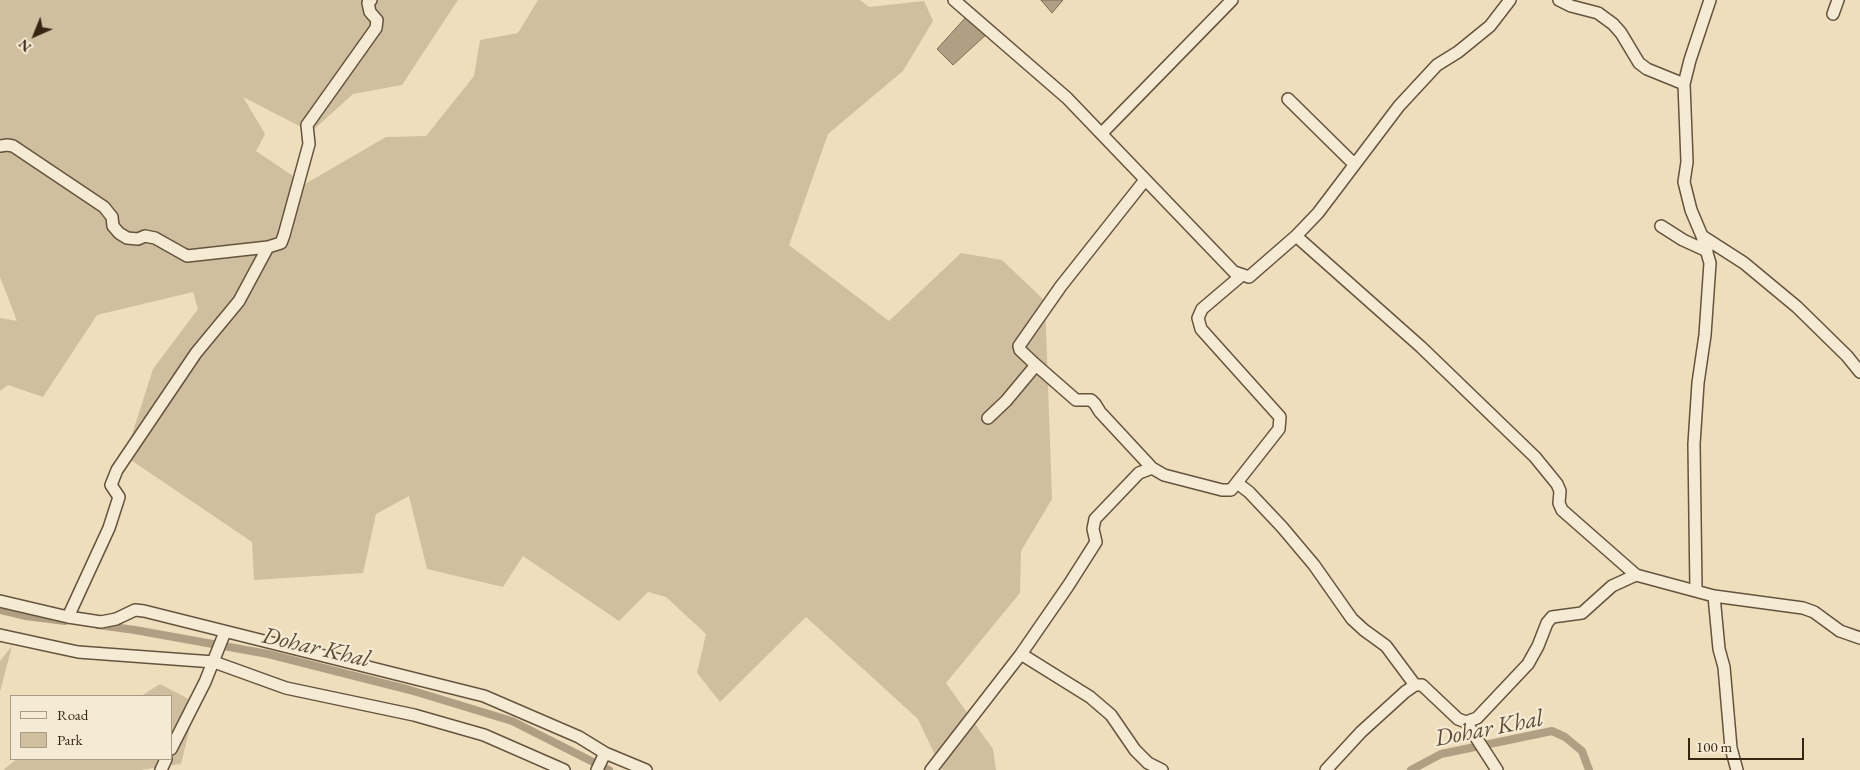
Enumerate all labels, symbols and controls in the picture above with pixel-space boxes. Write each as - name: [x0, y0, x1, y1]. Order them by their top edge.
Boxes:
- north arrow: [10, 10, 60, 60]
- text: N: [14, 35, 35, 56]
- water label: Dohar Khal: [259, 622, 373, 674]
- legend: [10, 695, 172, 760]
- water label: Dohar Khal: [1432, 704, 1546, 754]
- text: Road: [57, 705, 88, 724]
- scale bar: [1690, 728, 1806, 760]
- text: Park: [57, 730, 83, 749]
- text: 100 m: [1696, 737, 1732, 756]

